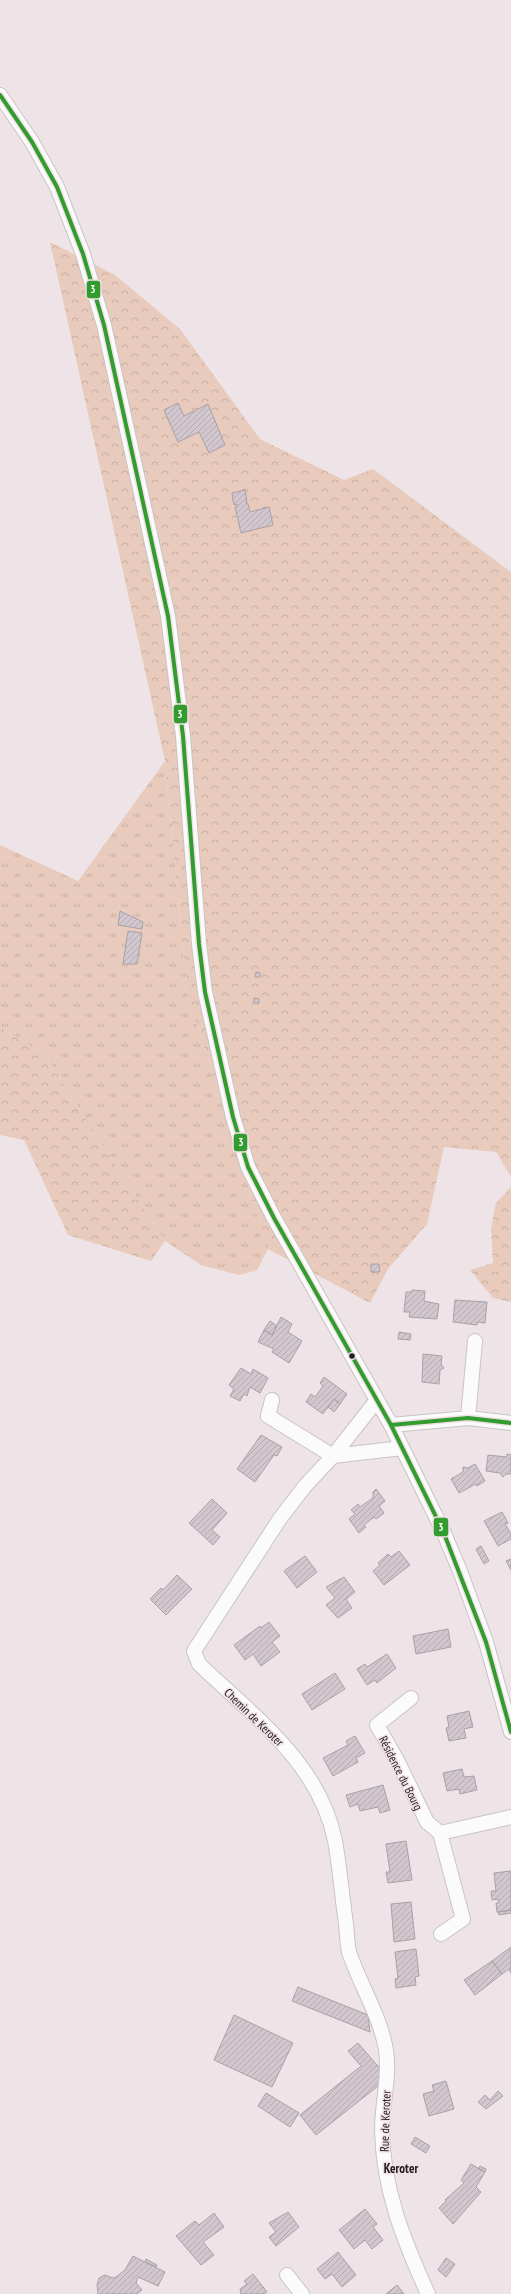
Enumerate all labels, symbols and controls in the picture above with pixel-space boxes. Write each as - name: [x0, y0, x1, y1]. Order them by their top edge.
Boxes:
- line badge: 3: [86, 280, 101, 299]
- text: 3: [90, 282, 96, 296]
- line badge: 3: [173, 704, 188, 724]
- text: 3: [177, 707, 183, 721]
- line badge: 3: [233, 1133, 248, 1152]
- text: 3: [238, 1135, 244, 1149]
- unlabelled marker: [347, 1351, 357, 1361]
- line badge: 3: [433, 1517, 449, 1537]
- text: 3: [438, 1520, 444, 1534]
- street label: Chemin de Keroter: [221, 1685, 287, 1750]
- street label: Résidence du Bourg: [376, 1733, 426, 1813]
- street label: Rue de Keroter: [376, 2089, 394, 2152]
- district label: Keroter: [384, 2160, 418, 2177]

